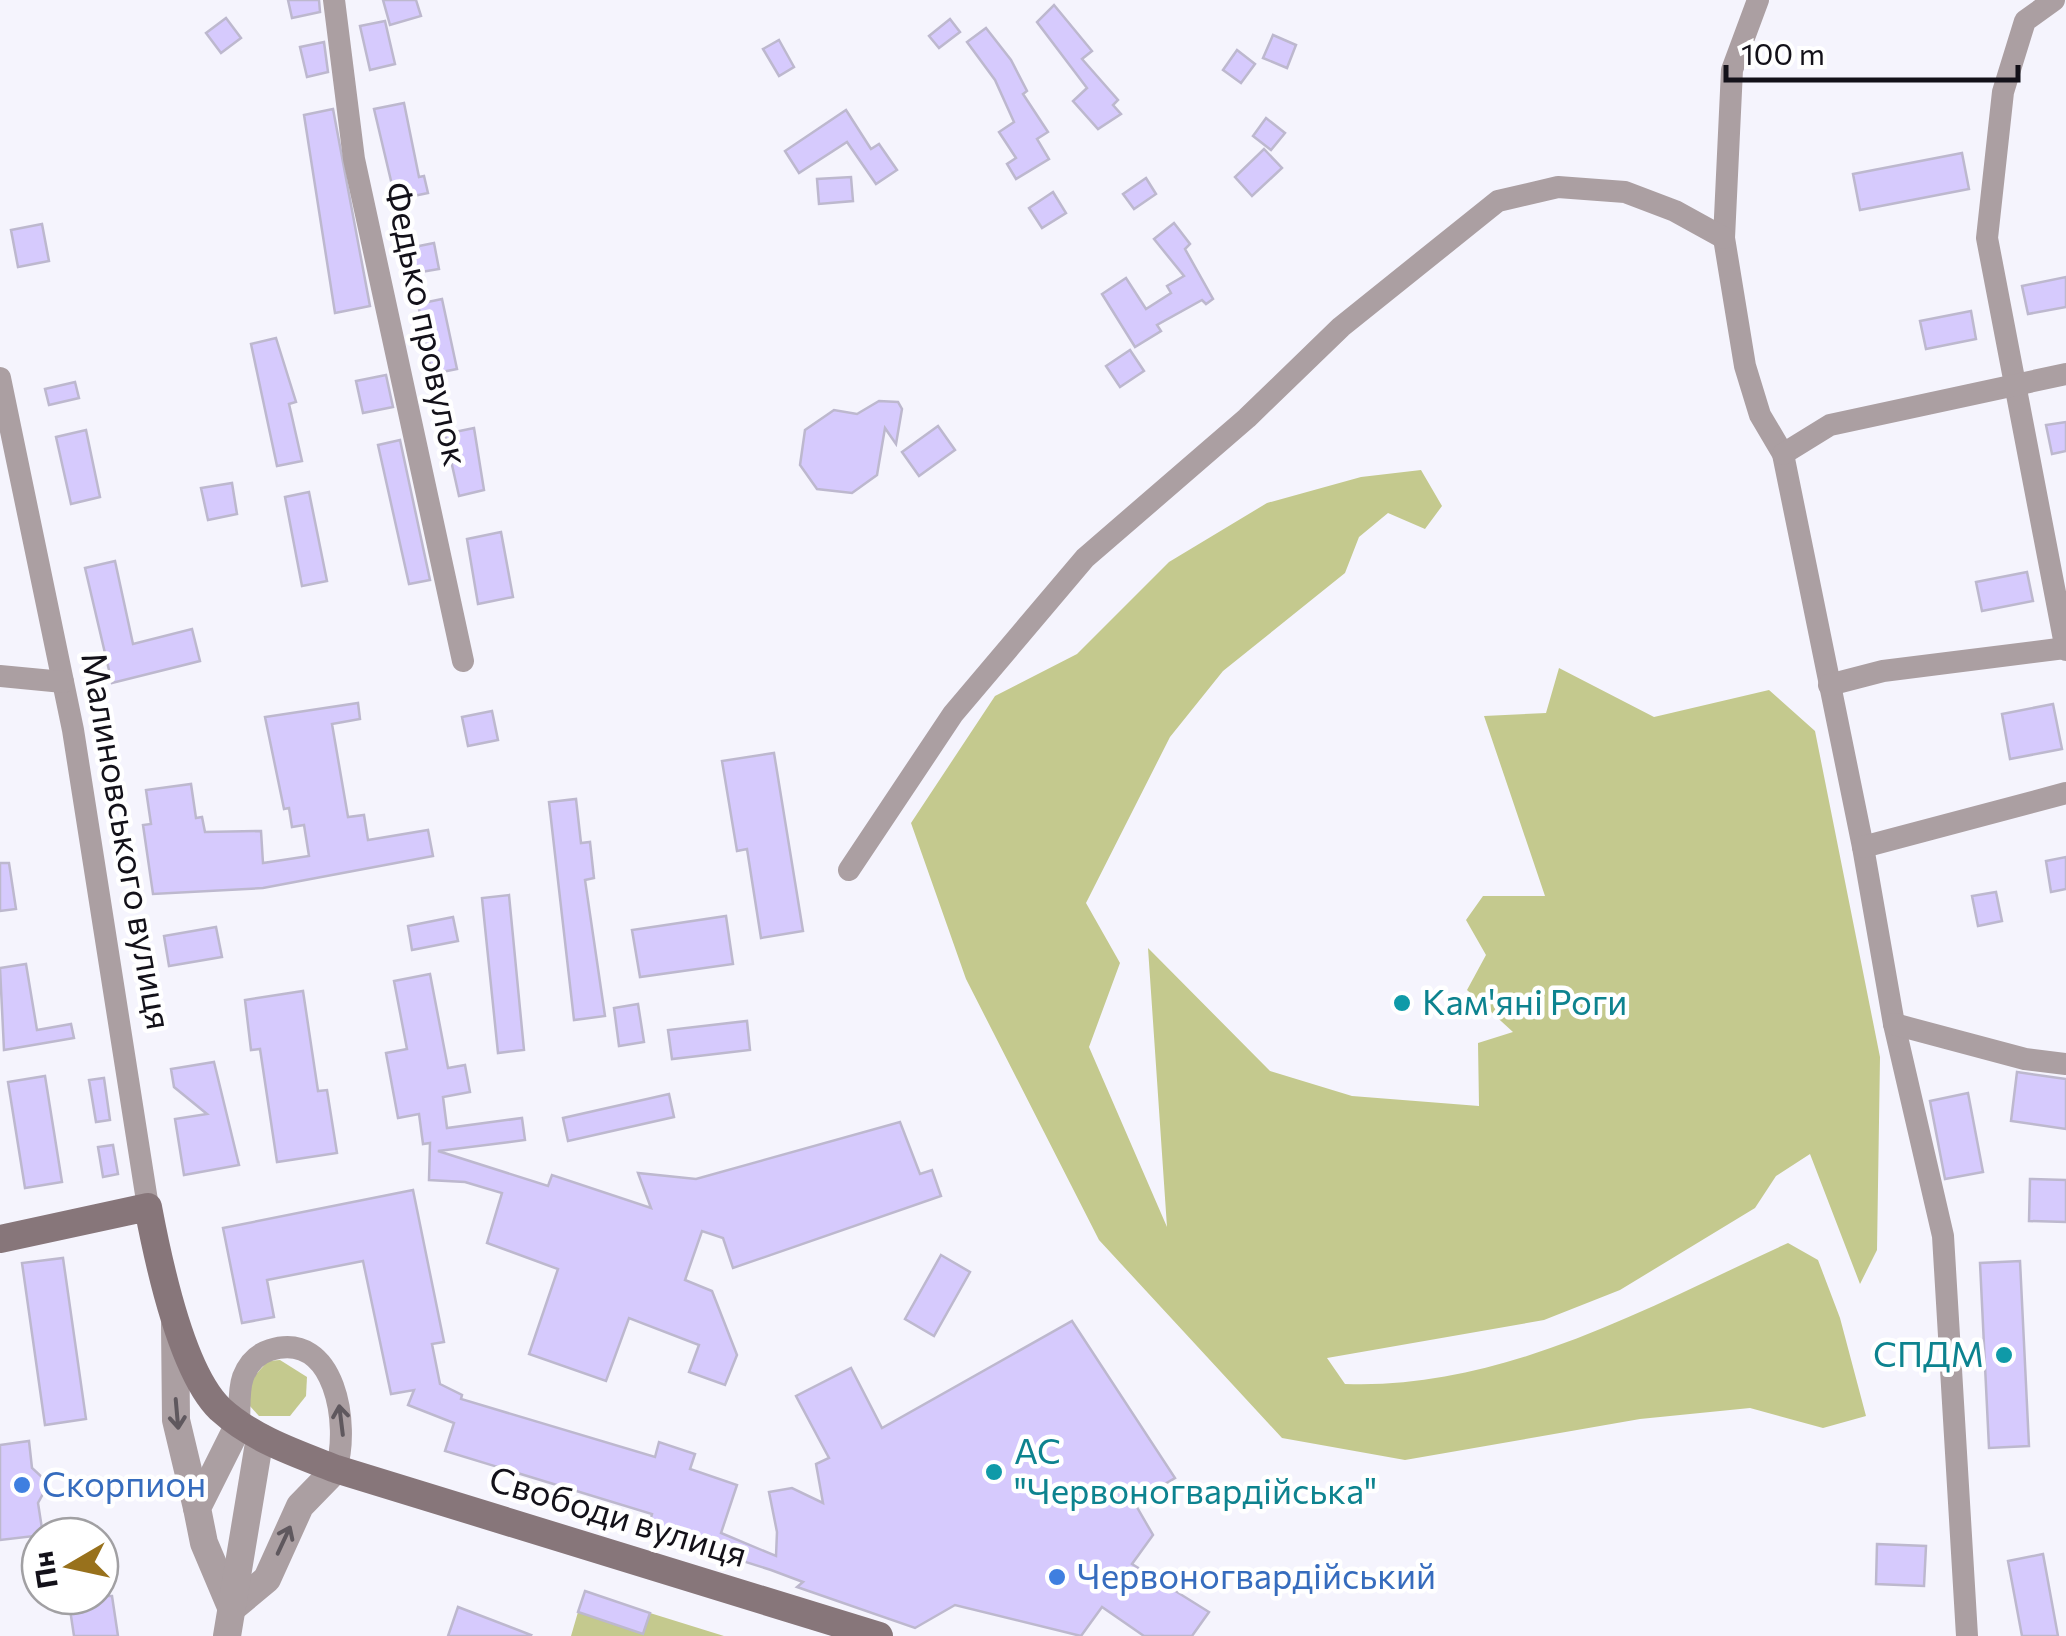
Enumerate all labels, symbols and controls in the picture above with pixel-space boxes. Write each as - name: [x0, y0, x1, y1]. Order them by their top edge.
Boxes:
- scale bar: [1726, 20, 2018, 82]
- text: 100 m: [1741, 34, 1825, 71]
- street label: Федько провулок: [377, 178, 480, 470]
- street label: Малиновського вулиця: [74, 649, 183, 1033]
- place label: Кам'яні Роги: [1422, 979, 1627, 1022]
- marker: Кам'яні Роги: [1391, 992, 1413, 1014]
- place label: СПДМ: [1873, 1331, 1984, 1374]
- marker: СПДМ: [1993, 1344, 2015, 1366]
- one-way arrow: [167, 1397, 186, 1429]
- one-way arrow: [331, 1404, 350, 1437]
- place label: АС "Червоногвардійська": [1014, 1428, 1377, 1511]
- street label: Свободи вулиця: [485, 1455, 753, 1574]
- place label: Скорпион: [42, 1461, 206, 1504]
- marker: АС "Червоногвардійська": [983, 1461, 1005, 1483]
- marker: Скорпион: [11, 1474, 33, 1496]
- north arrow: [20, 1516, 120, 1616]
- one-way arrow: [276, 1526, 295, 1556]
- text: Пн: [25, 1549, 64, 1591]
- place label: Червоногвардійський: [1077, 1553, 1436, 1596]
- marker: Червоногвардійський: [1046, 1566, 1068, 1588]

